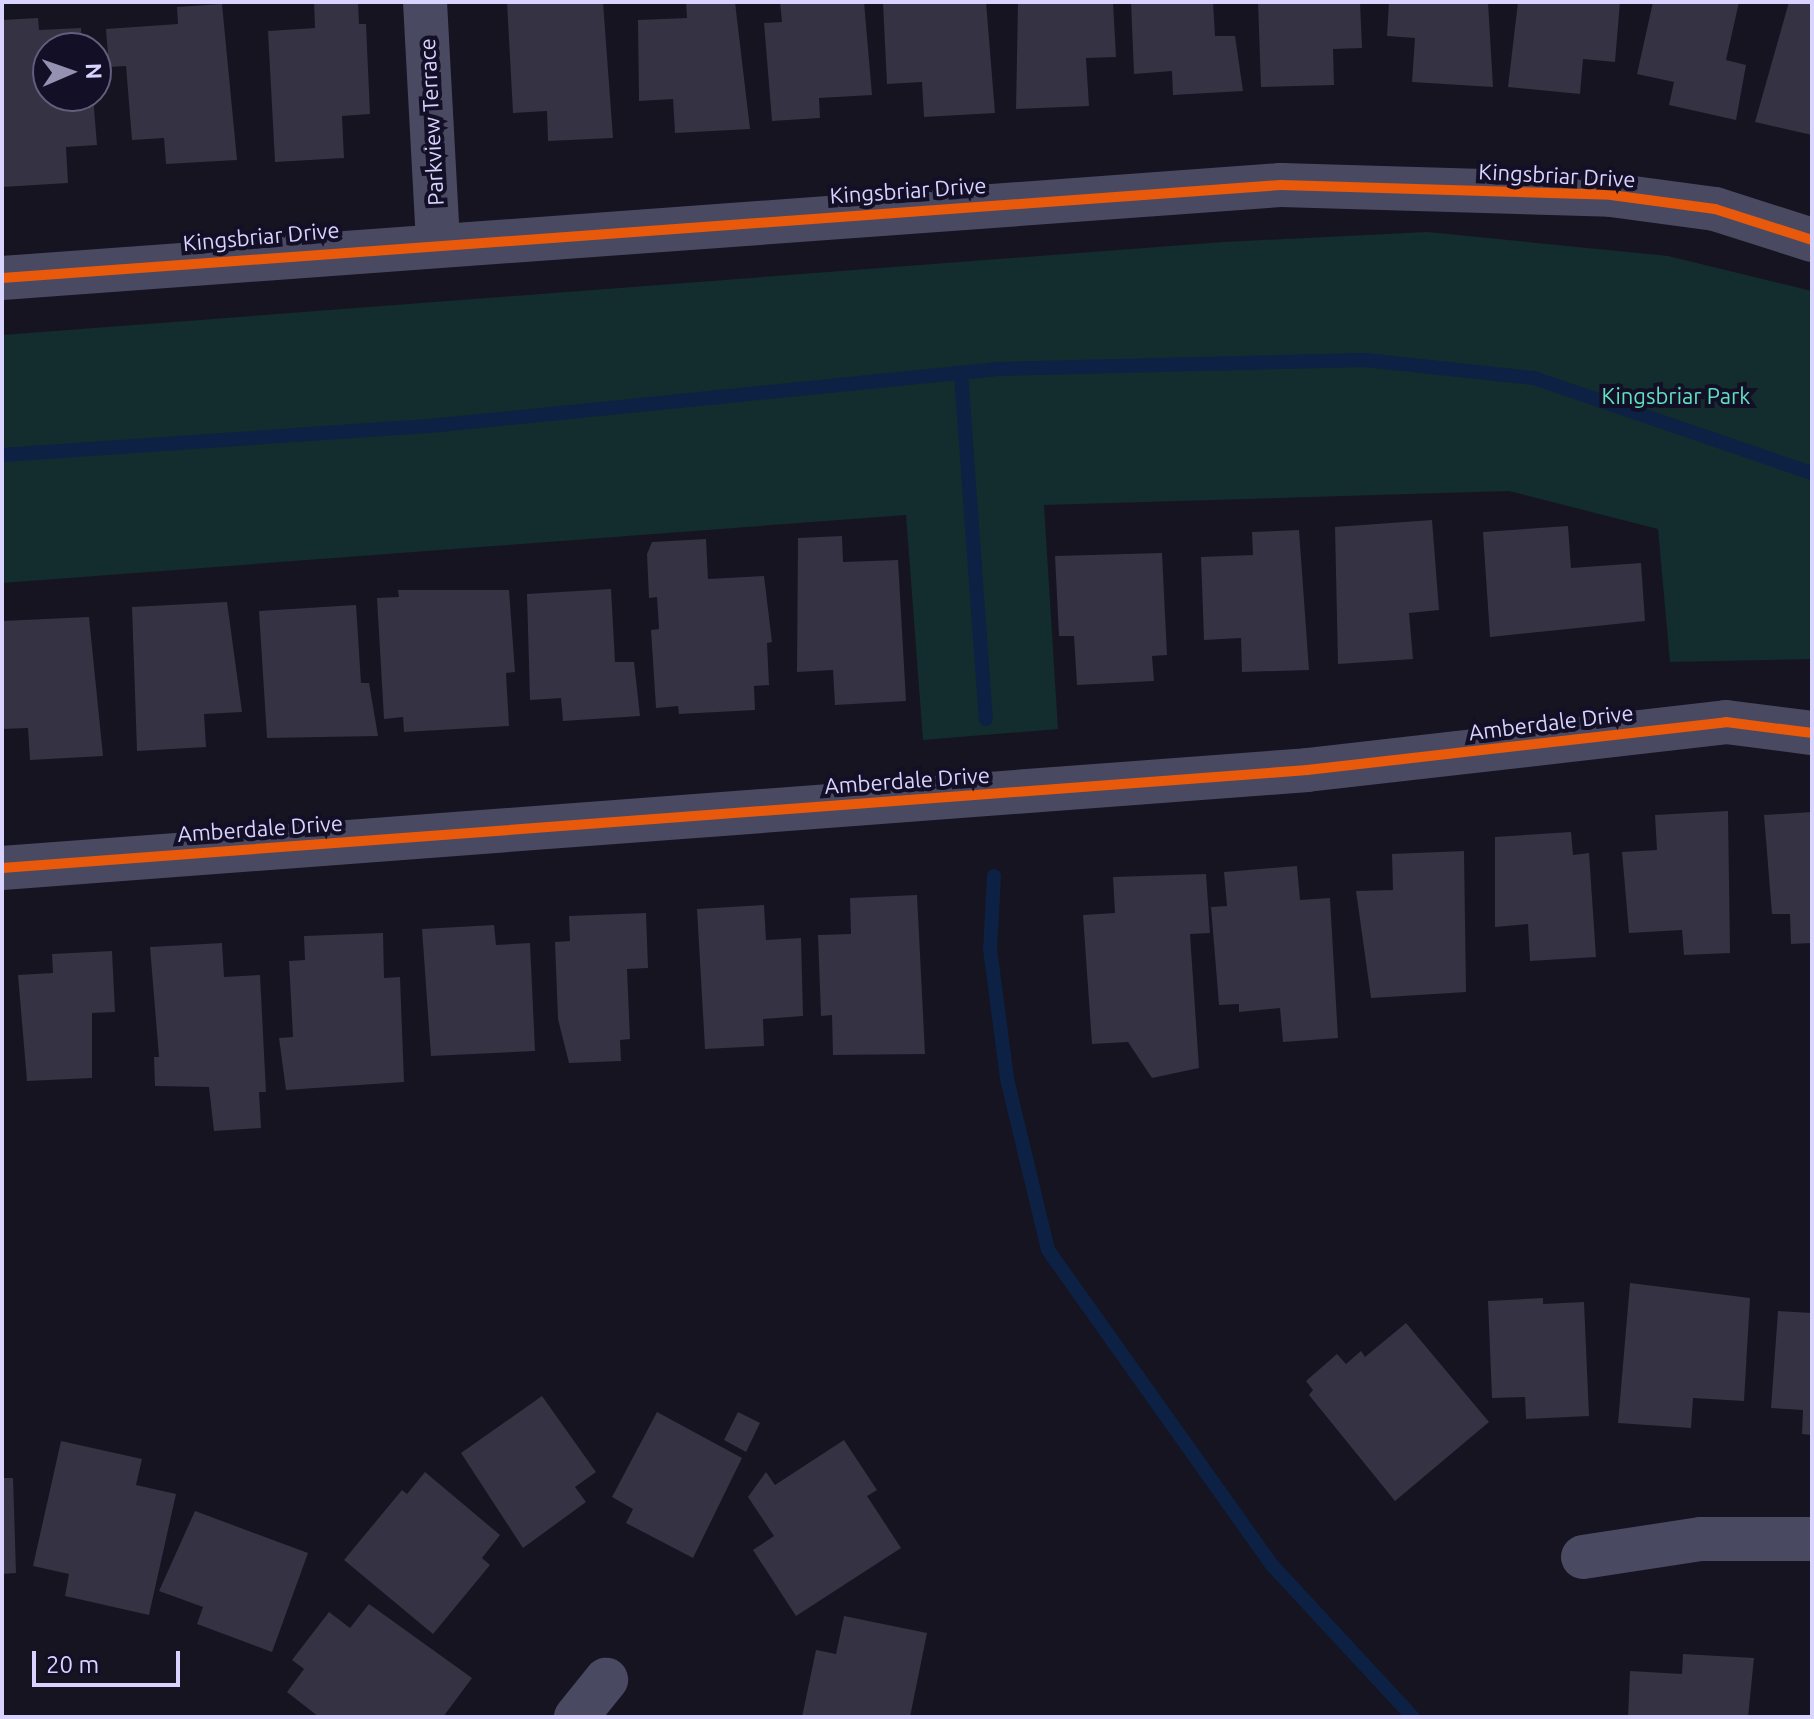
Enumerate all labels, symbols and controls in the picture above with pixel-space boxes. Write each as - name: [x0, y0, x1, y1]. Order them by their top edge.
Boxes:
- north arrow: [32, 32, 112, 112]
- street label: Parkview Terrace: [413, 38, 449, 206]
- text: N: [82, 63, 107, 80]
- street label: Kingsbriar Drive: [1478, 158, 1636, 192]
- street label: Kingsbriar Drive: [829, 171, 987, 209]
- street label: Kingsbriar Drive: [182, 216, 340, 256]
- park label: Kingsbriar Park: [1602, 383, 1750, 409]
- street label: Amberdale Drive: [1467, 699, 1635, 745]
- street label: Amberdale Drive: [823, 761, 991, 799]
- street label: Amberdale Drive: [176, 809, 344, 847]
- scale bar: [36, 1635, 184, 1685]
- text: 20 m: [46, 1651, 99, 1678]

